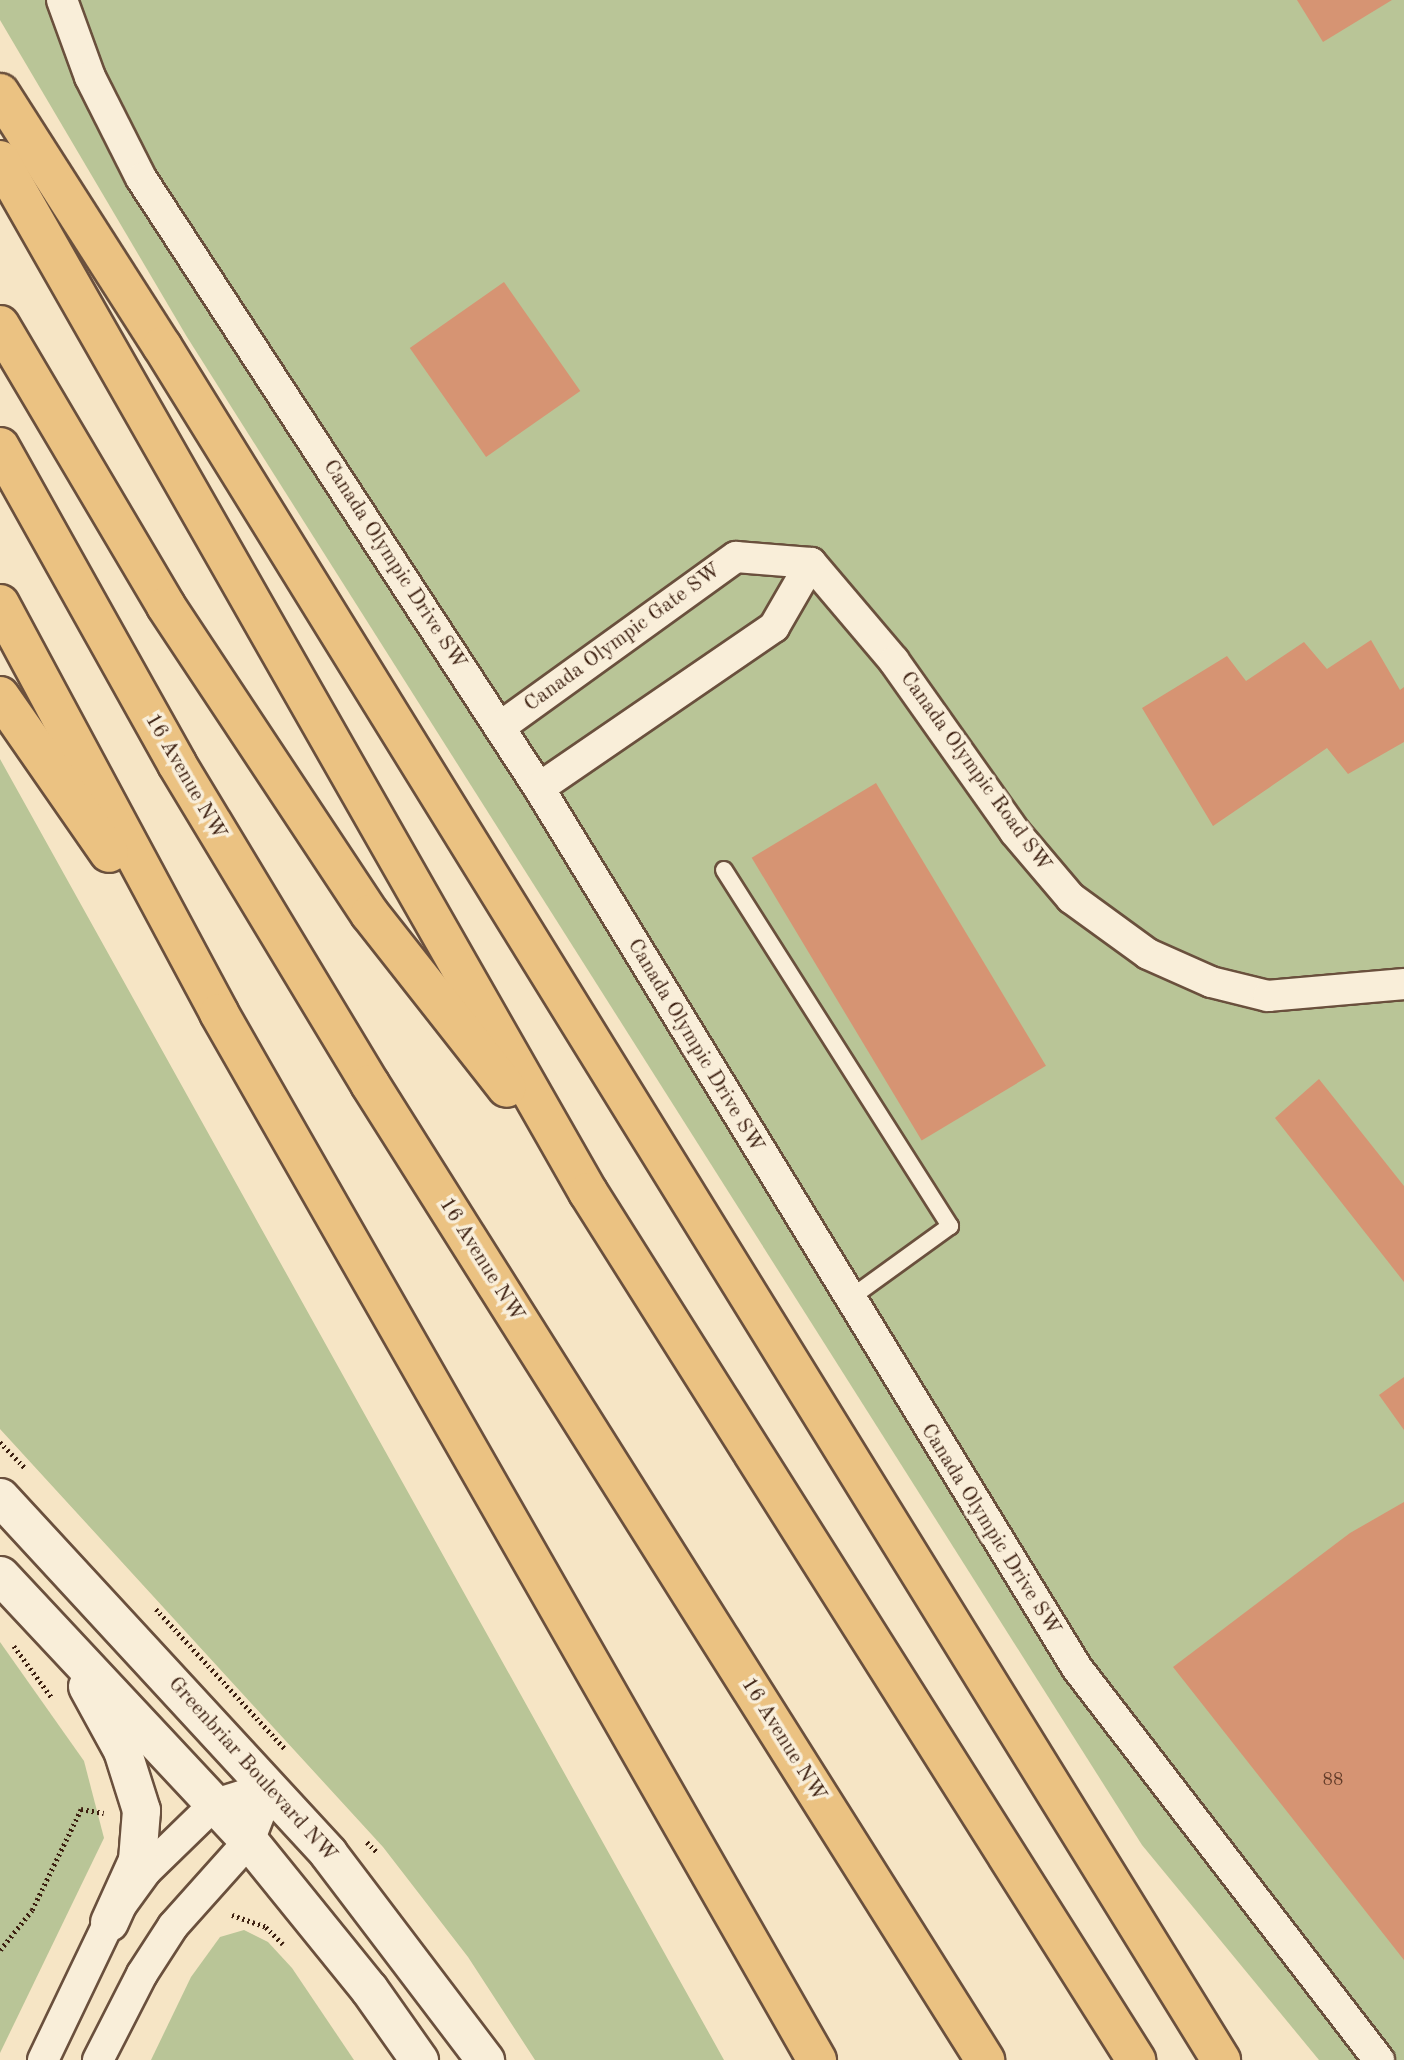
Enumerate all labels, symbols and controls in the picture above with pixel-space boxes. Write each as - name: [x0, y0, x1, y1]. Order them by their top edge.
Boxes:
- street label: Canada Olympic Drive SW: [317, 455, 471, 675]
- street label: Canada Olympic Gate SW: [520, 558, 726, 718]
- street label: Canada Olympic Road SW: [894, 667, 1056, 877]
- street label: 16 Avenue NW: [139, 709, 231, 845]
- street label: Canada Olympic Drive SW: [621, 935, 769, 1157]
- street label: 16 Avenue NW: [433, 1193, 529, 1327]
- street label: Canada Olympic Drive SW: [914, 1419, 1066, 1641]
- street label: Greenbriar Boulevard NW: [162, 1672, 342, 1868]
- street label: 16 Avenue NW: [735, 1673, 831, 1807]
- house number: 88: [1323, 1769, 1343, 1791]

